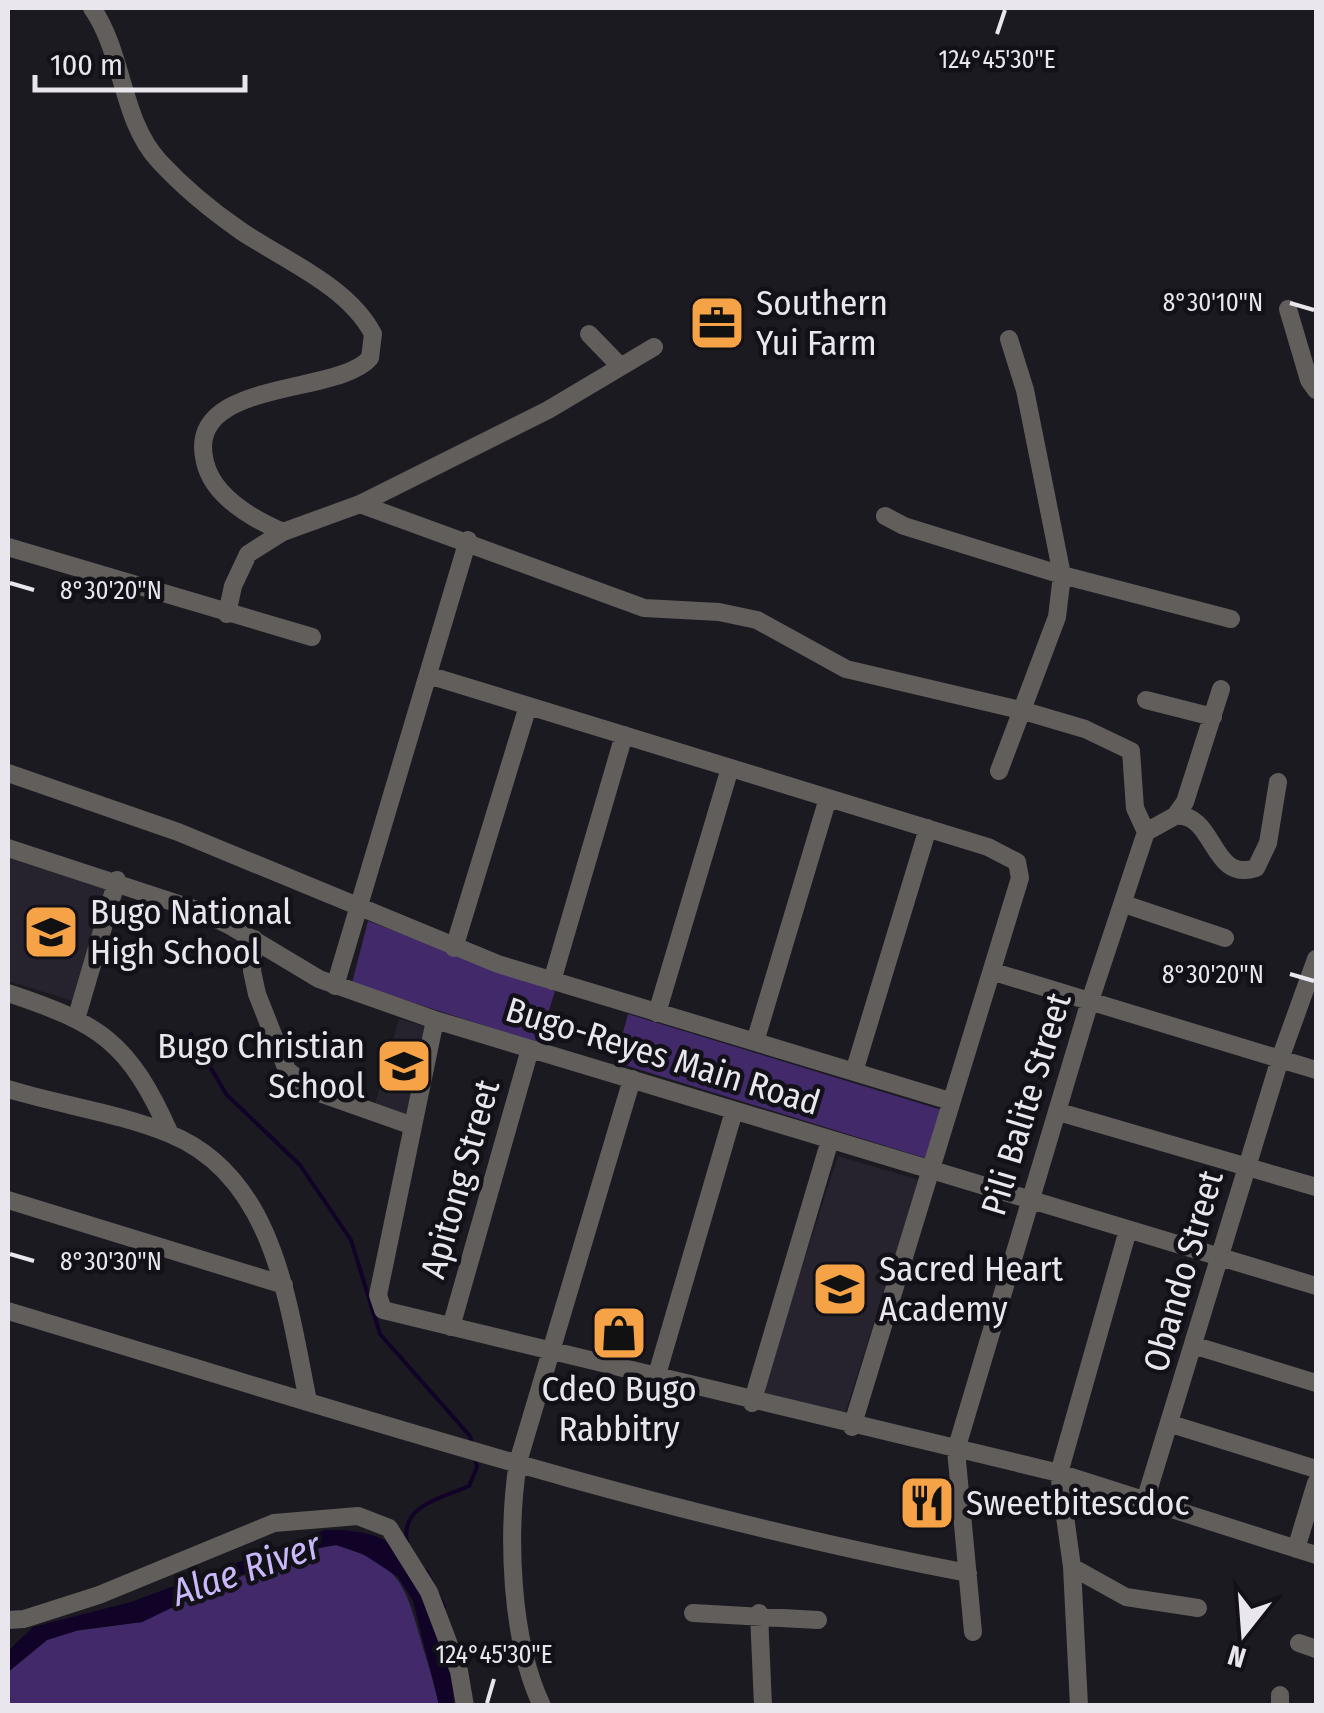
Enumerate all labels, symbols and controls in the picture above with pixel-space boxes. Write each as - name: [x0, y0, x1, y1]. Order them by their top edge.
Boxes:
- scale bar: [35, 30, 245, 92]
- text: 124°45'30"E: [939, 45, 1055, 75]
- text: 100 m: [50, 47, 123, 83]
- place label: Southern Yui Farm: [756, 282, 888, 364]
- text: 8°30'10"N: [1163, 288, 1263, 318]
- office icon: Southern Yui Farm: [687, 293, 747, 353]
- text: 8°30'20"N: [60, 576, 162, 606]
- place label: Bugo National High School: [90, 891, 292, 973]
- school or university icon: Bugo National High School: [21, 902, 81, 962]
- text: 8°30'20"N: [1162, 960, 1264, 990]
- street label: Pili Balite Street: [972, 987, 1080, 1220]
- street label: Bugo-Reyes Main Road: [501, 988, 825, 1124]
- place label: Bugo Christian School: [157, 1025, 365, 1107]
- school or university icon: Bugo Christian School: [374, 1036, 434, 1096]
- street label: Apitong Street: [412, 1074, 509, 1283]
- street label: Obando Street: [1134, 1165, 1232, 1376]
- text: 8°30'30"N: [60, 1247, 162, 1277]
- place label: Sacred Heart Academy: [879, 1248, 1064, 1330]
- school or university icon: Sacred Heart Academy: [810, 1259, 870, 1319]
- shop icon: CdeO Bugo Rabbitry: [589, 1303, 649, 1363]
- place label: CdeO Bugo Rabbitry: [541, 1368, 697, 1450]
- restaurant icon: Sweetbitescdoc: [897, 1473, 957, 1533]
- place label: Sweetbitescdoc: [966, 1482, 1189, 1524]
- water label: Alae River: [164, 1522, 328, 1616]
- north arrow: [1194, 1583, 1294, 1683]
- text: N: [1224, 1638, 1250, 1675]
- text: 124°45'30"E: [436, 1640, 552, 1670]

